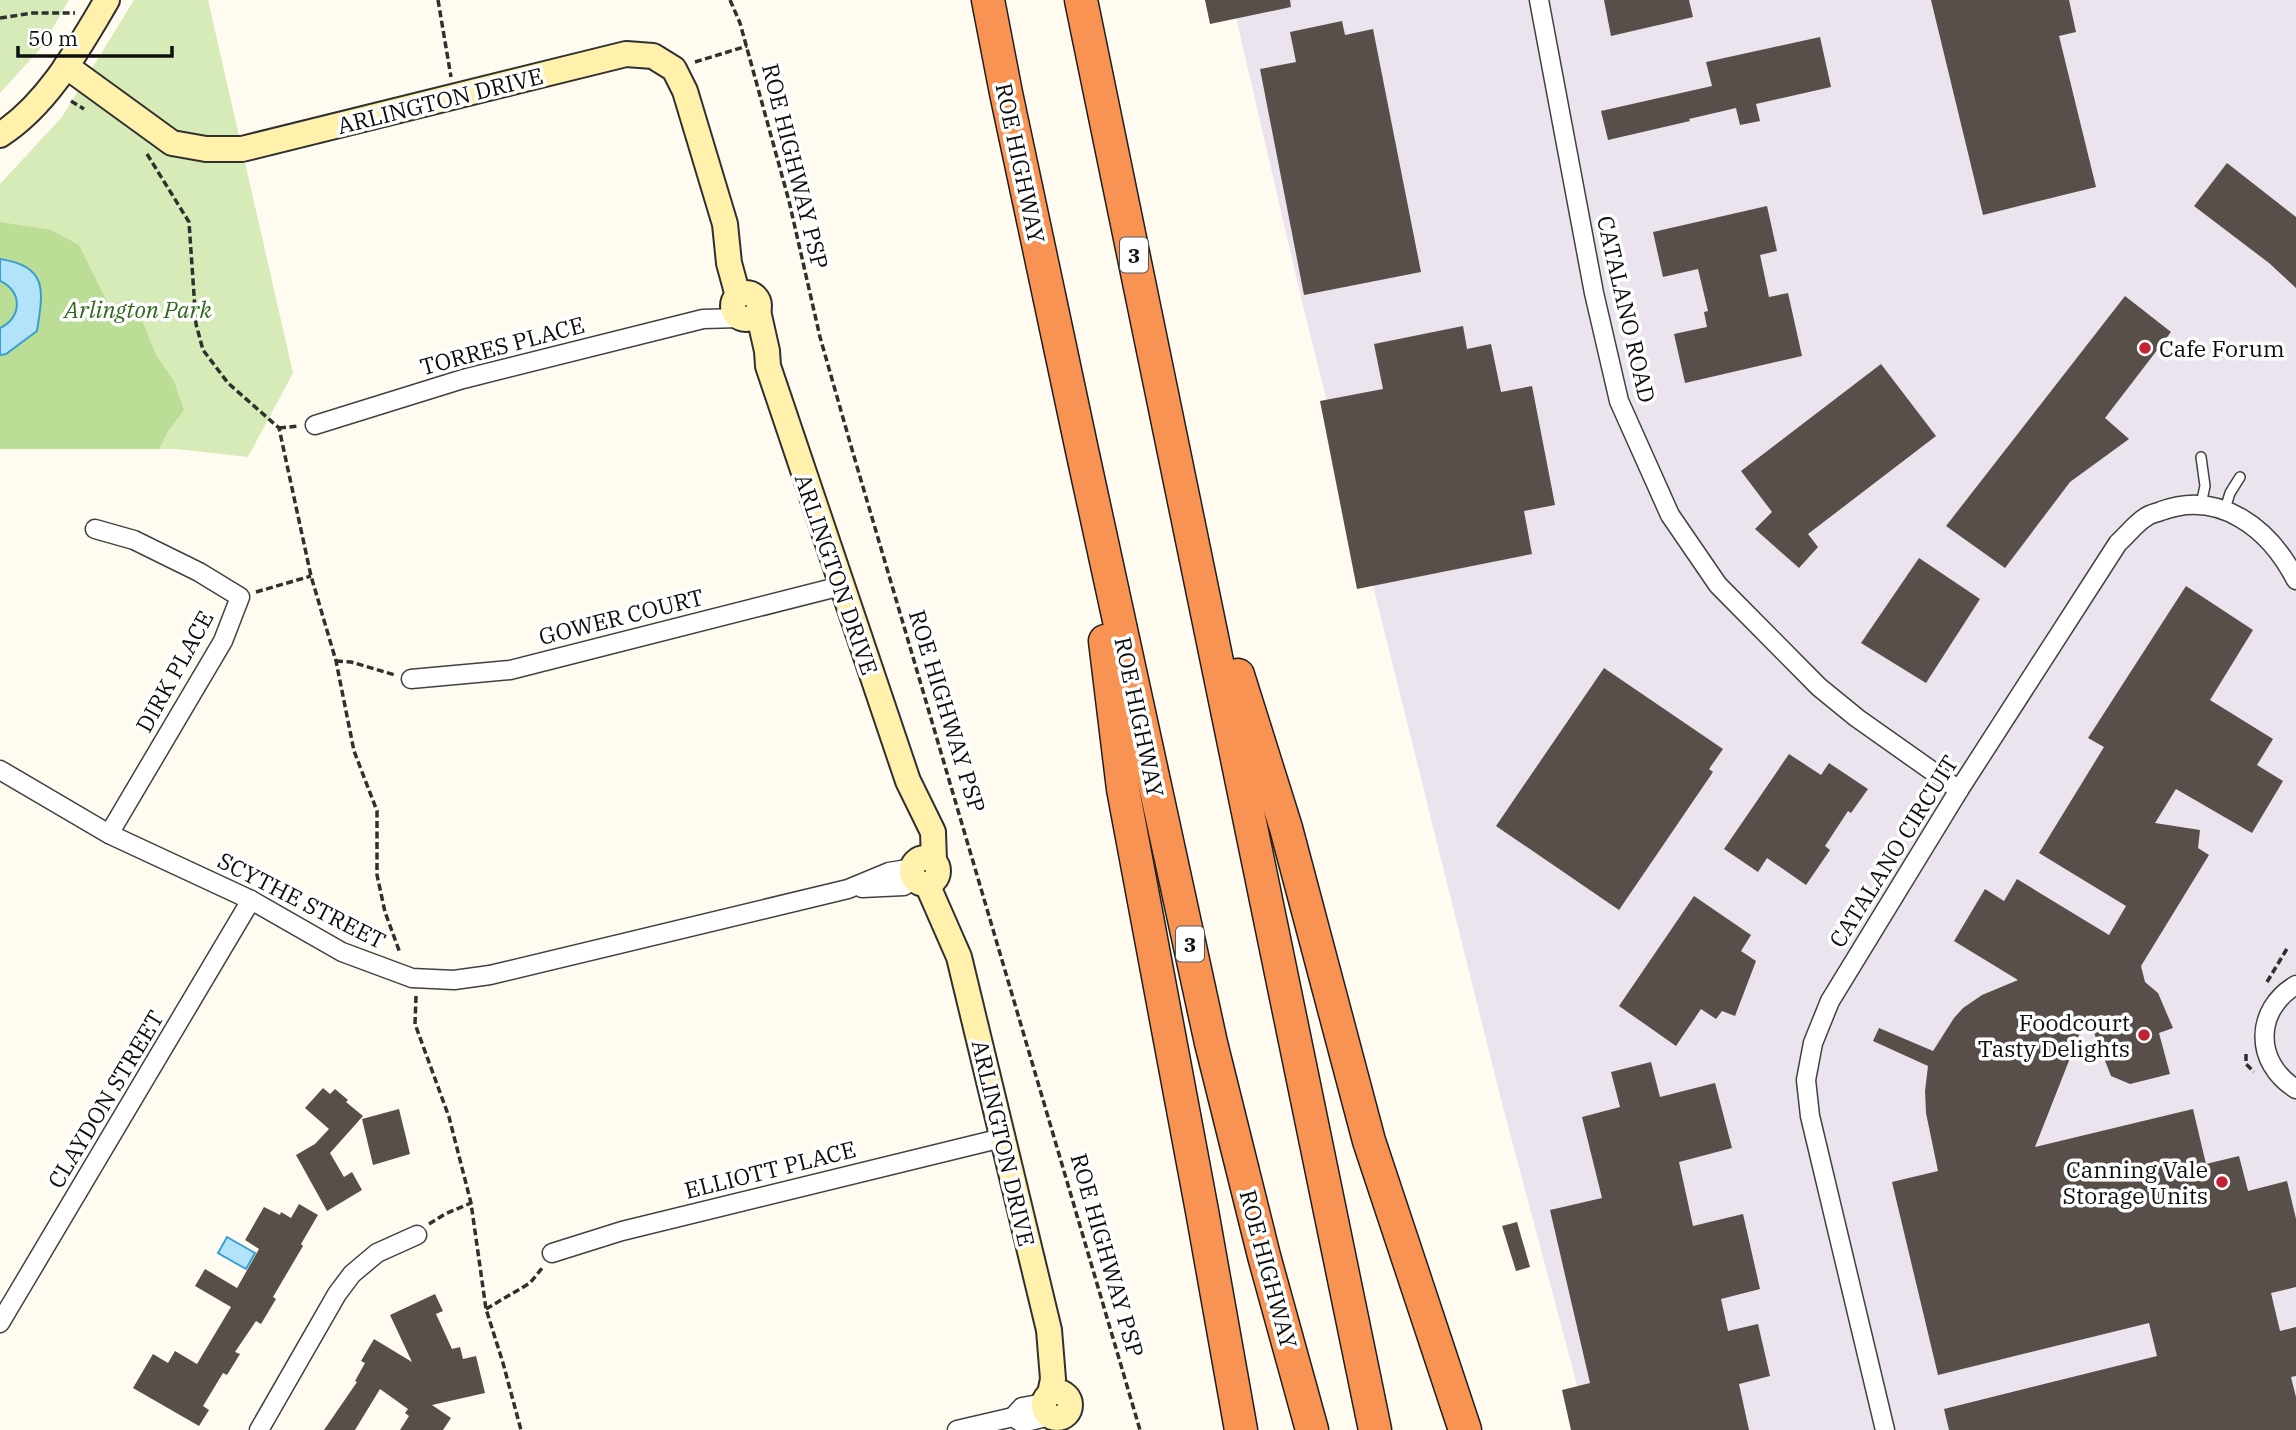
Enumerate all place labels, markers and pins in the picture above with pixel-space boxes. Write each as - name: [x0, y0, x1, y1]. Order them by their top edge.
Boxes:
- place label: Cafe Forum: [2159, 333, 2285, 363]
- marker: Cafe Forum: [2137, 340, 2153, 356]
- place label: Foodcourt Tasty Delights: [1978, 1007, 2130, 1063]
- marker: Foodcourt Tasty Delights: [2136, 1027, 2152, 1043]
- place label: Canning Vale Storage Units: [2063, 1154, 2208, 1210]
- marker: Canning Vale Storage Units: [2214, 1174, 2230, 1190]

